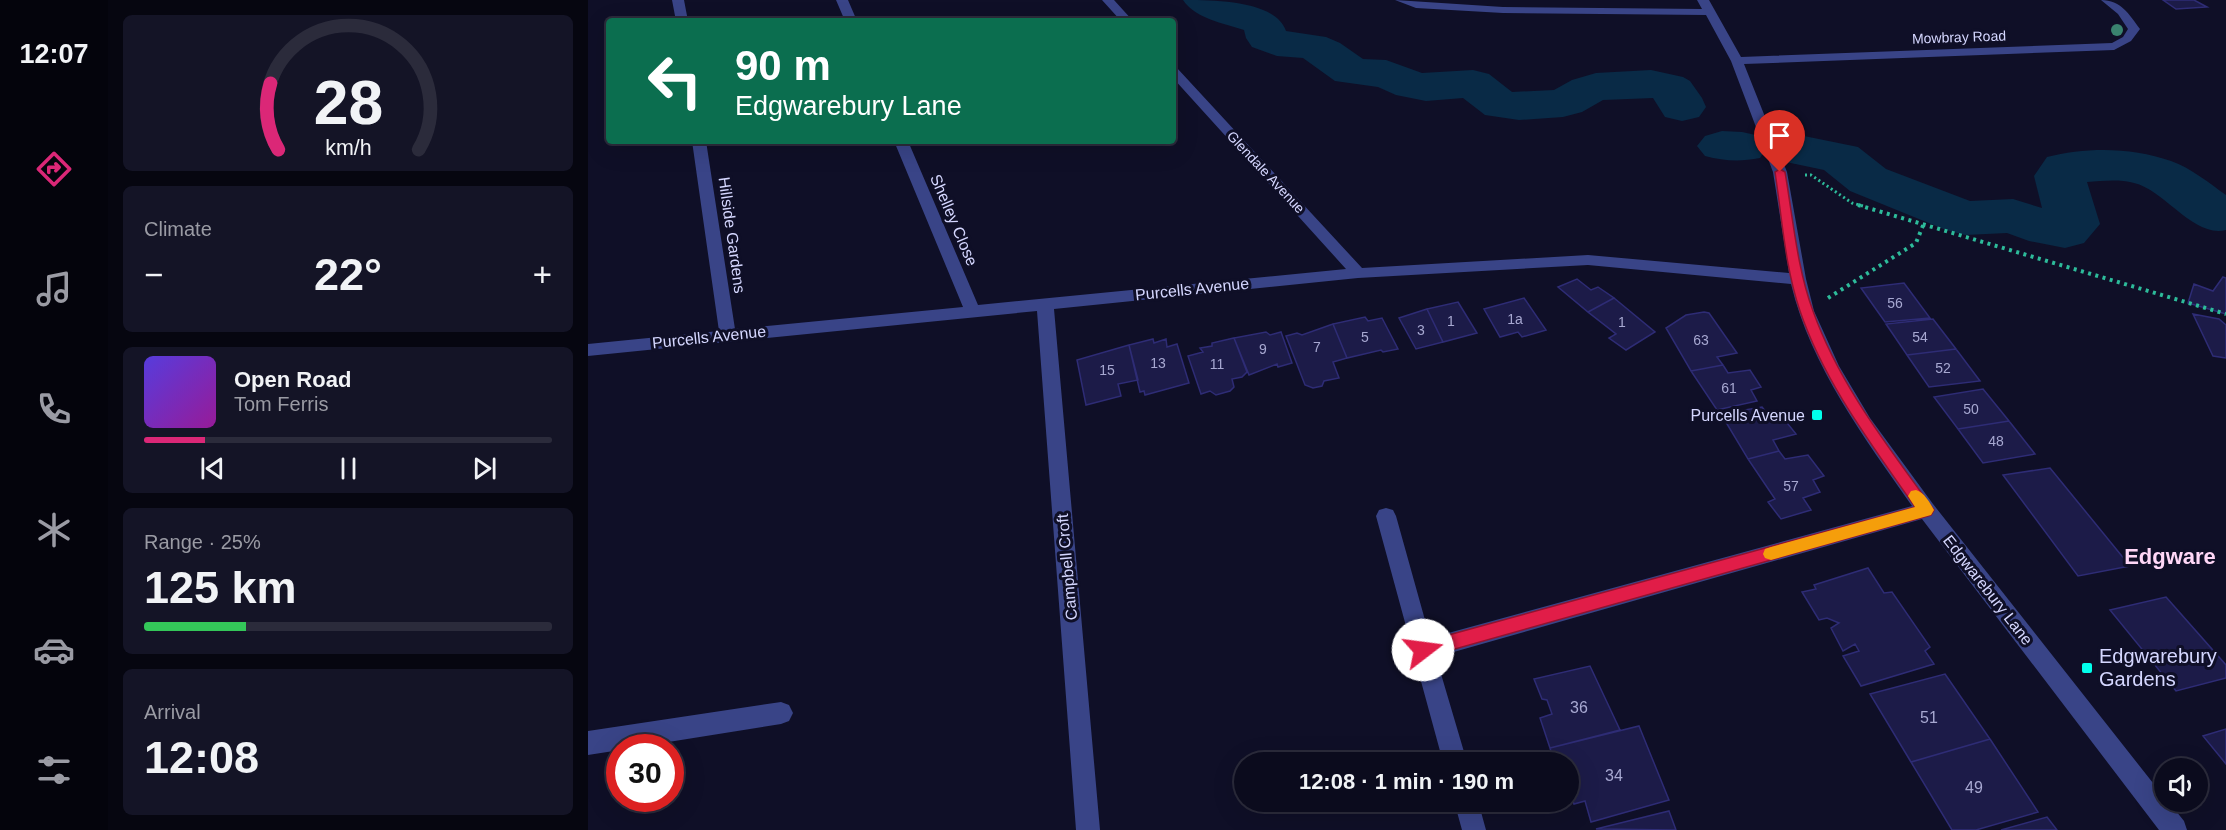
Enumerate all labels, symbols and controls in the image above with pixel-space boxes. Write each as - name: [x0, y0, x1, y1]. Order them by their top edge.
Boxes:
- street label: Mowbray Road: [1912, 27, 2006, 47]
- text: 12:07: [19, 39, 89, 69]
- icon: left: [636, 42, 714, 120]
- text: 90 m: [735, 42, 831, 89]
- text: 28: [313, 68, 383, 137]
- text: Edgwarebury Lane: [735, 91, 962, 121]
- pin: [1754, 110, 1805, 172]
- icon: arrive: [1763, 119, 1796, 152]
- street label: Glendale Avenue: [1224, 128, 1308, 217]
- text: km/h: [325, 136, 371, 160]
- icon: directions: [33, 148, 75, 190]
- street label: Shelley Close: [927, 172, 981, 268]
- street label: Hillside Gardens: [715, 176, 749, 294]
- text: Climate: [144, 218, 212, 240]
- text: 22°: [314, 249, 382, 300]
- text: −: [144, 256, 163, 293]
- text: +: [533, 256, 552, 293]
- icon: music: [33, 268, 75, 310]
- street label: Purcells Avenue: [1134, 275, 1250, 303]
- house number: 56: [1887, 295, 1903, 311]
- house number: 1a: [1507, 311, 1523, 327]
- house number: 1: [1447, 313, 1455, 329]
- house number: 1: [1618, 314, 1626, 330]
- house number: 3: [1417, 322, 1425, 338]
- street label: Purcells Avenue: [651, 323, 767, 351]
- house number: 5: [1361, 329, 1369, 345]
- house number: 54: [1912, 329, 1928, 345]
- house number: 63: [1693, 332, 1709, 348]
- house number: 7: [1313, 339, 1321, 355]
- house number: 9: [1259, 341, 1267, 357]
- house number: 13: [1150, 355, 1166, 371]
- house number: 11: [1210, 356, 1224, 372]
- house number: 52: [1935, 360, 1951, 376]
- house number: 15: [1099, 362, 1115, 378]
- text: Open Road: [234, 367, 351, 392]
- house number: 61: [1721, 380, 1737, 396]
- icon: phone: [33, 388, 75, 430]
- text: Tom Ferris: [234, 393, 328, 415]
- house number: 50: [1963, 401, 1979, 417]
- place label: Purcells Avenue: [1691, 407, 1805, 424]
- marker: Purcells Avenue: [1810, 408, 1824, 422]
- house number: 48: [1988, 433, 2004, 449]
- icon: previous: [196, 452, 229, 485]
- icon: pause: [332, 452, 365, 485]
- icon: next: [468, 452, 501, 485]
- house number: 57: [1783, 478, 1799, 494]
- icon: climate: [33, 509, 75, 551]
- street label: Campbell Croft: [1054, 513, 1080, 621]
- text: Range · 25%: [144, 531, 261, 553]
- street label: Edgwarebury Lane: [1940, 532, 2036, 648]
- district label: Edgware: [2124, 544, 2216, 569]
- text: 125 km: [144, 562, 297, 613]
- position arrow: [1391, 618, 1455, 682]
- icon: car: [33, 629, 75, 671]
- place label: Edgwarebury Gardens: [2099, 645, 2217, 690]
- marker: Edgwarebury Gardens: [2080, 661, 2094, 675]
- house number: 36: [1570, 699, 1588, 716]
- text: Arrival: [144, 701, 201, 723]
- house number: 51: [1920, 709, 1938, 726]
- text: 12:08: [144, 732, 259, 783]
- speed limit sign: 30: [606, 734, 684, 812]
- icon: filters: [33, 749, 75, 791]
- map controls: [2154, 758, 2208, 812]
- button: sound: [2154, 758, 2208, 812]
- house number: 34: [1605, 767, 1623, 784]
- text: 12:08 · 1 min · 190 m: [1299, 769, 1514, 794]
- house number: 49: [1965, 779, 1983, 796]

